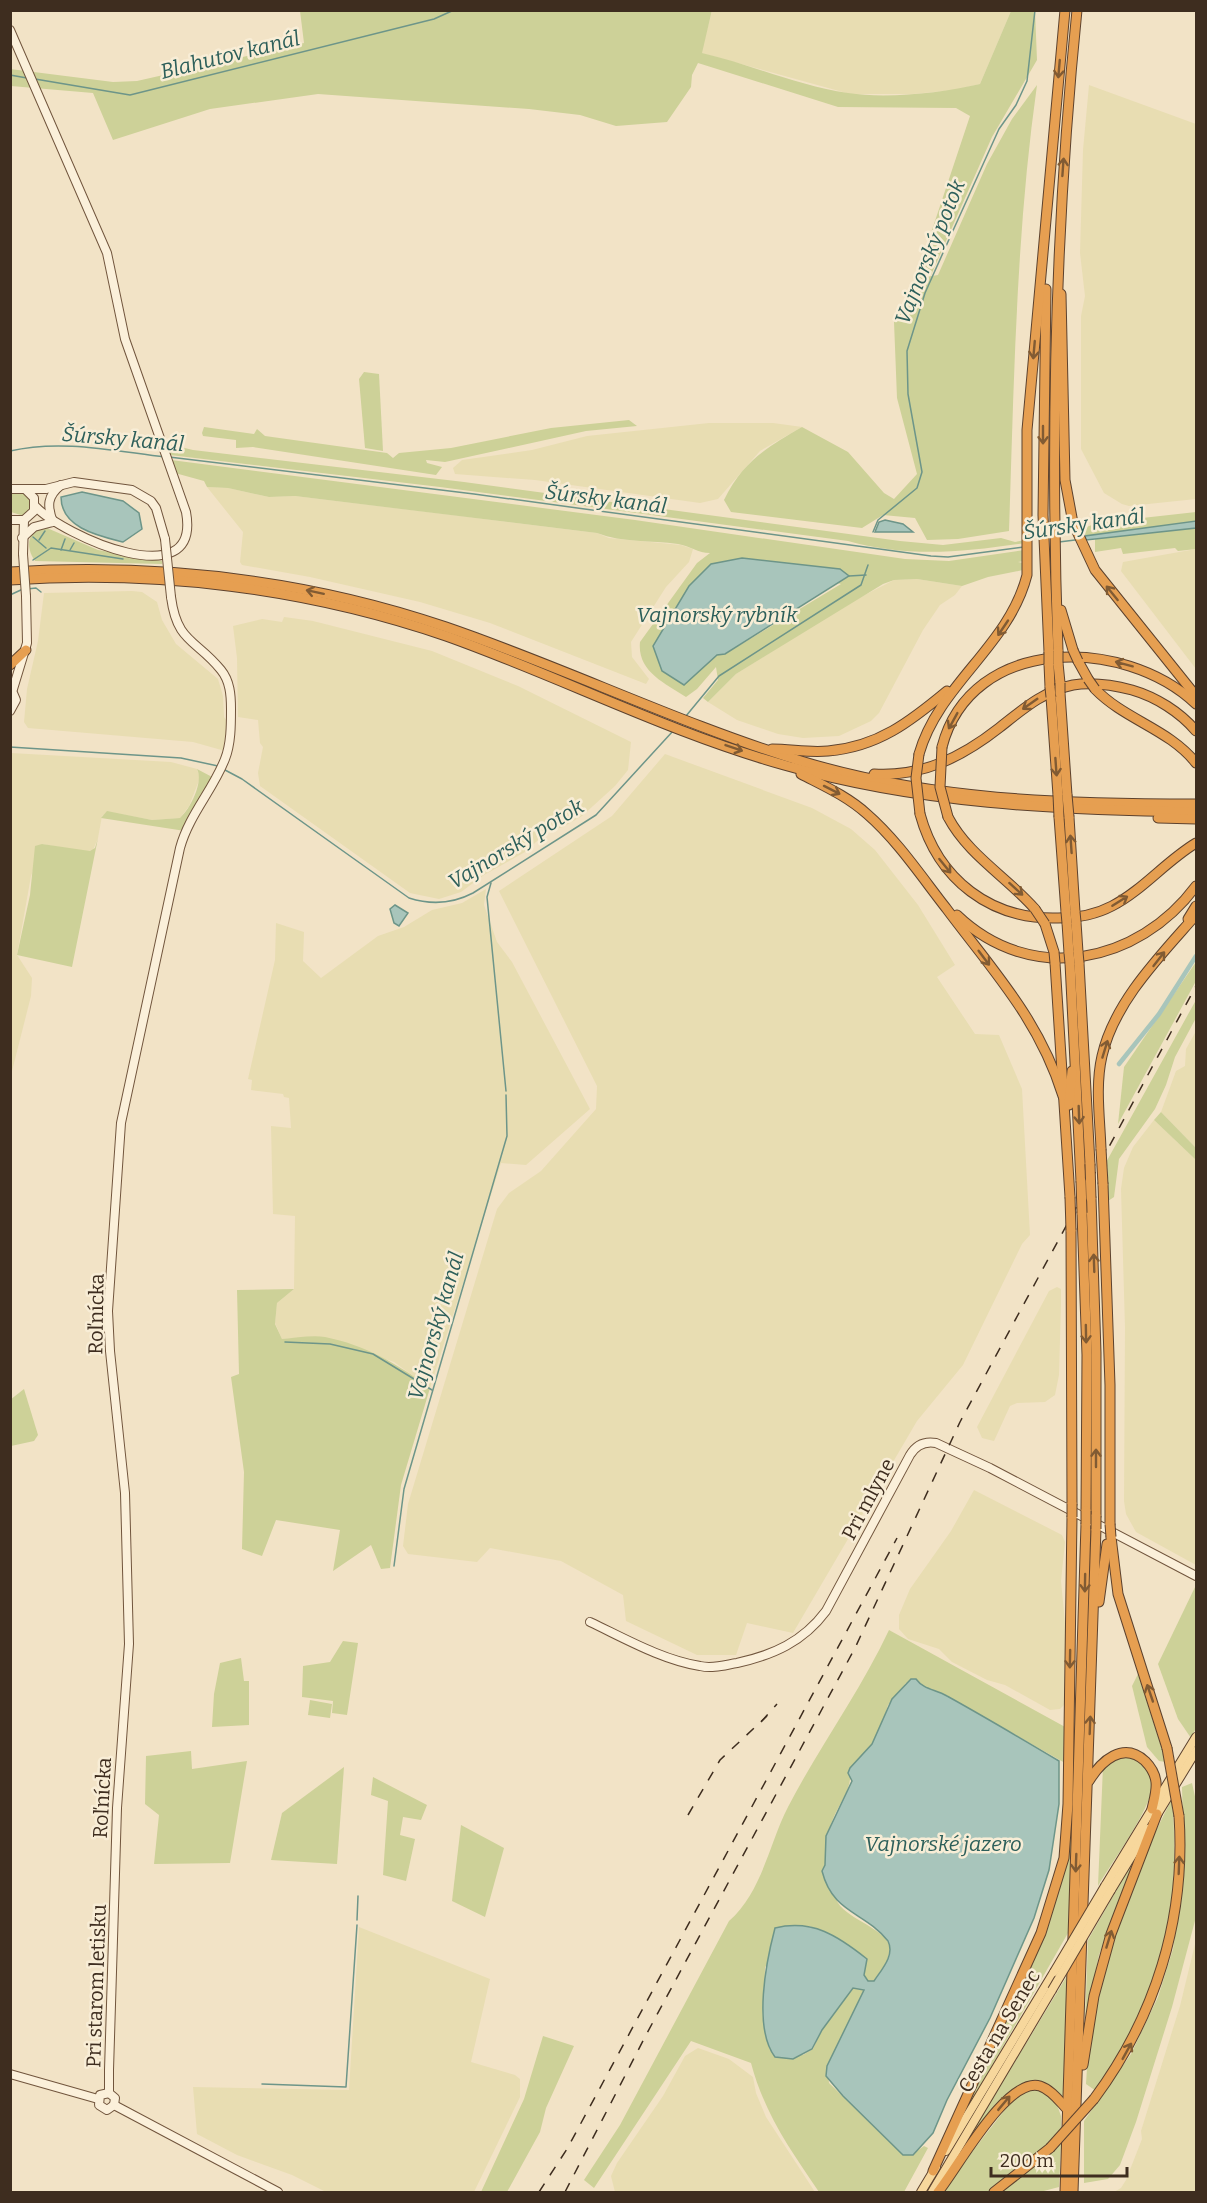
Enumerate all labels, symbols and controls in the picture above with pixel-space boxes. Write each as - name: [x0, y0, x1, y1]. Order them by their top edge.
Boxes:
- water label: Blahutov kanál: [158, 25, 303, 85]
- one-way arrow: [1053, 58, 1064, 78]
- one-way arrow: [1058, 158, 1069, 178]
- water label: Vajnorský potok: [889, 175, 971, 328]
- one-way arrow: [1028, 340, 1039, 360]
- water label: Šúrsky kanál: [61, 421, 185, 457]
- one-way arrow: [1037, 424, 1049, 444]
- water label: Šúrsky kanál: [544, 479, 669, 519]
- water label: Šúrsky kanál: [1022, 503, 1147, 545]
- one-way arrow: [306, 585, 325, 597]
- one-way arrow: [1105, 585, 1118, 601]
- water label: Vajnorský rybník: [636, 602, 798, 628]
- one-way arrow: [997, 620, 1009, 636]
- one-way arrow: [1115, 658, 1134, 669]
- one-way arrow: [1022, 698, 1039, 710]
- one-way arrow: [947, 712, 959, 729]
- one-way arrow: [724, 744, 743, 755]
- one-way arrow: [1051, 757, 1062, 777]
- one-way arrow: [823, 784, 840, 796]
- water label: Vajnorský potok: [443, 793, 589, 895]
- one-way arrow: [1065, 834, 1076, 854]
- one-way arrow: [939, 858, 952, 874]
- one-way arrow: [1008, 882, 1023, 896]
- one-way arrow: [1111, 895, 1128, 907]
- one-way arrow: [977, 950, 990, 966]
- one-way arrow: [1153, 951, 1166, 967]
- one-way arrow: [1100, 1040, 1111, 1059]
- one-way arrow: [1073, 1105, 1084, 1125]
- water label: Vajnorský kanál: [402, 1248, 470, 1403]
- one-way arrow: [1088, 1253, 1099, 1273]
- street label: Roľnícka: [83, 1273, 109, 1355]
- one-way arrow: [1080, 1324, 1092, 1344]
- one-way arrow: [1090, 1448, 1102, 1468]
- street label: Pri mlyne: [837, 1454, 899, 1544]
- one-way arrow: [1079, 1572, 1090, 1592]
- one-way arrow: [1064, 1649, 1076, 1669]
- one-way arrow: [1144, 1683, 1155, 1702]
- one-way arrow: [1084, 1715, 1096, 1735]
- street label: Roľnícka: [88, 1757, 116, 1839]
- water label: Vajnorské jazero: [864, 1831, 1022, 1857]
- one-way arrow: [1070, 1853, 1082, 1873]
- one-way arrow: [1174, 1855, 1185, 1875]
- street label: Pri starom letisku: [81, 1904, 111, 2068]
- one-way arrow: [1104, 1930, 1115, 1949]
- street label: Cesta na Senec: [953, 1965, 1045, 2097]
- one-way arrow: [1122, 2042, 1133, 2060]
- one-way arrow: [997, 2095, 1010, 2111]
- scale bar: [991, 2140, 1128, 2178]
- text: 200 m: [1000, 2150, 1054, 2172]

